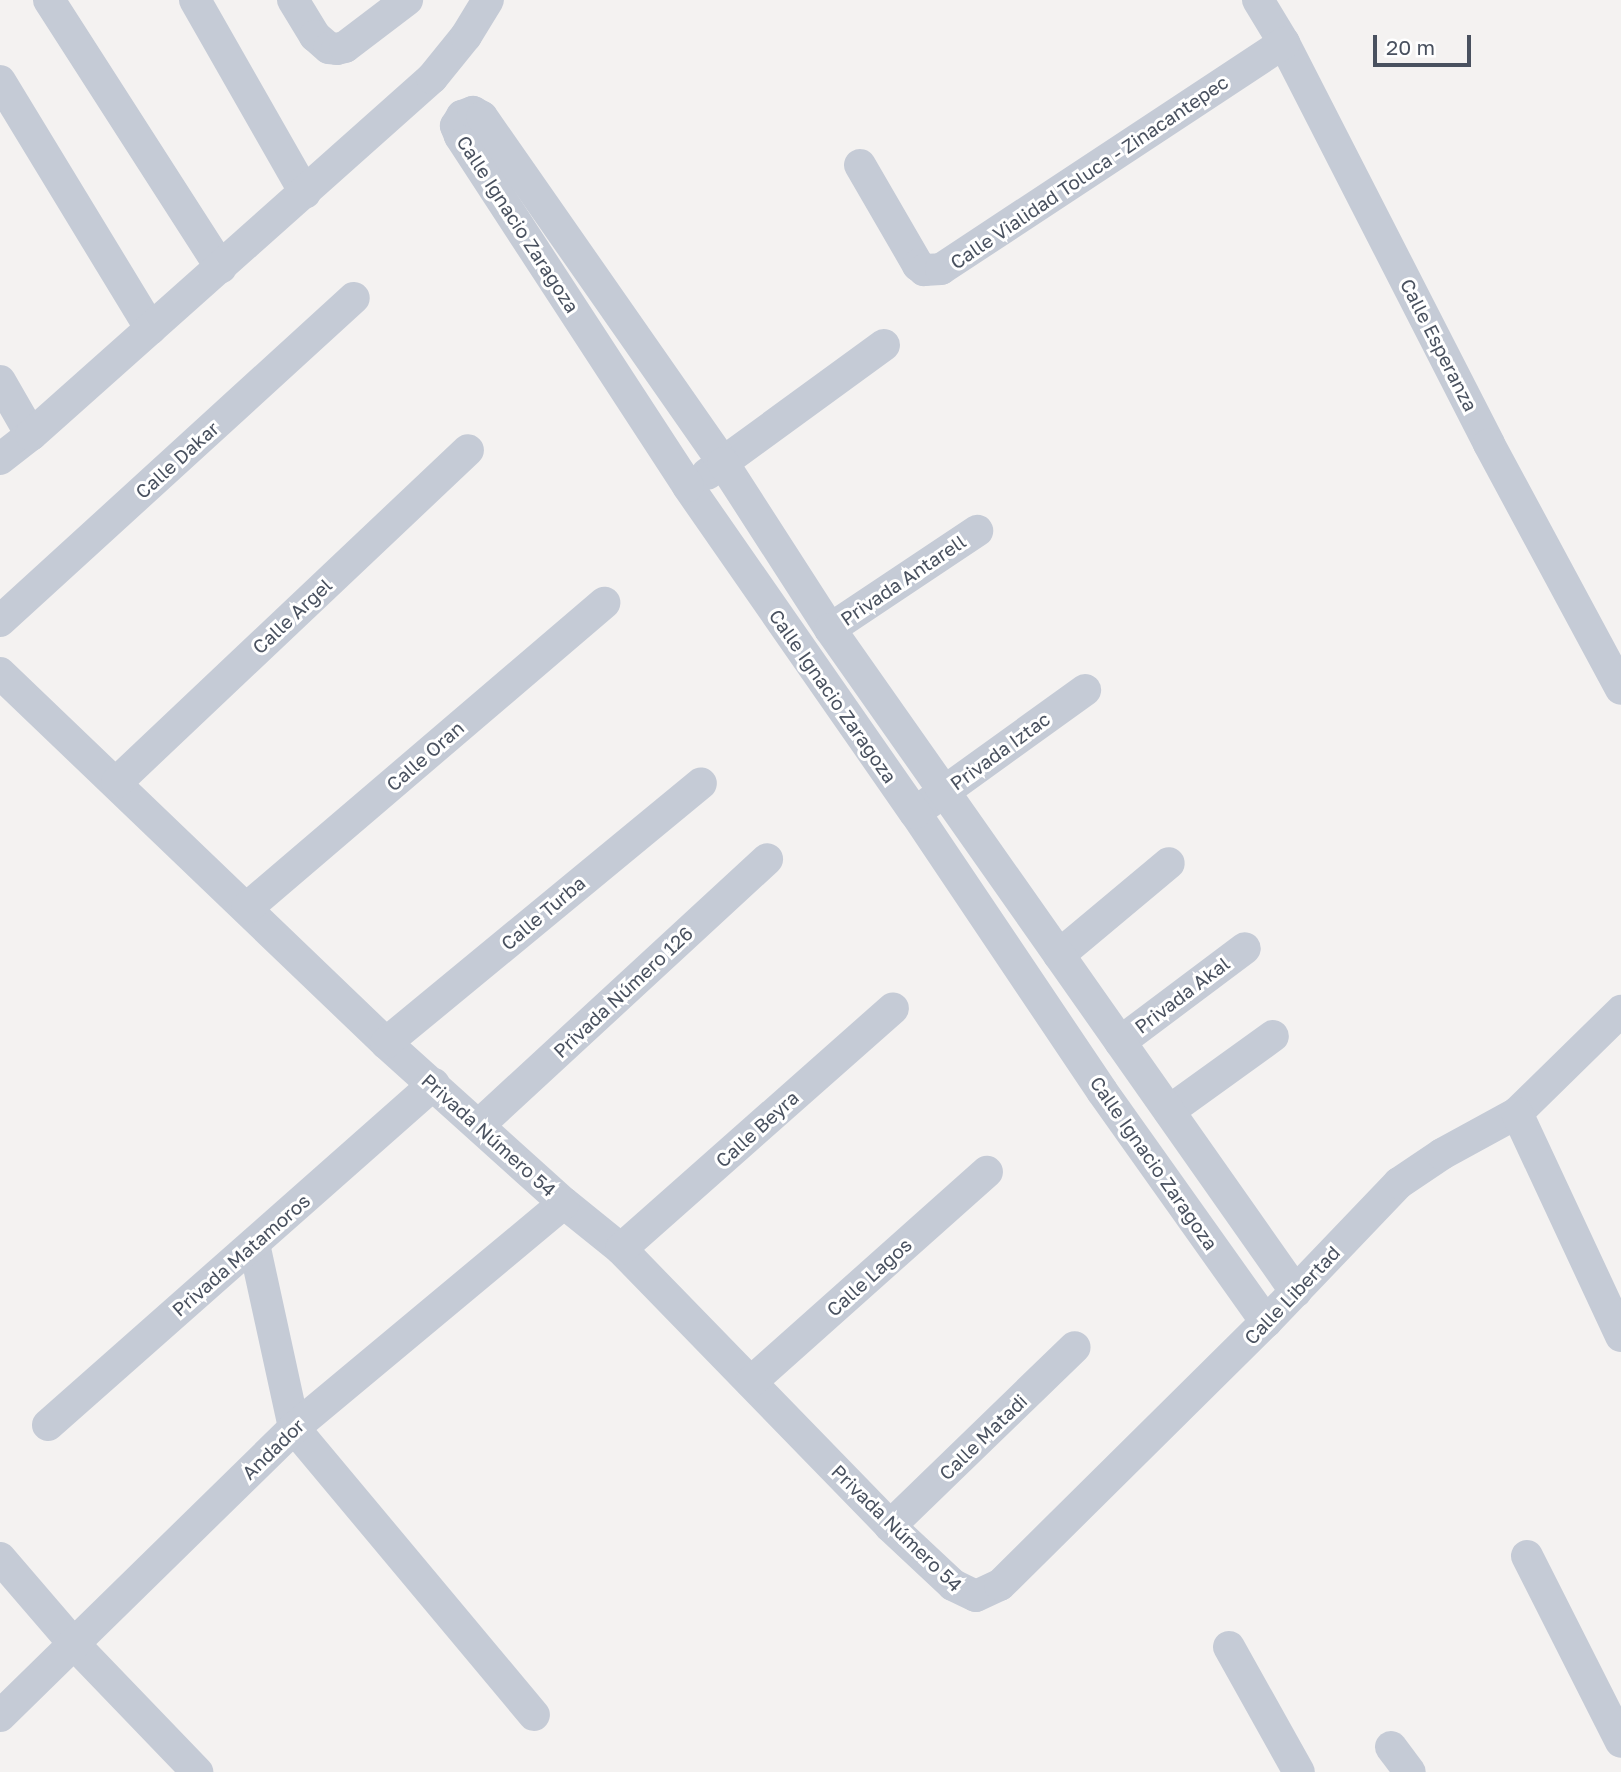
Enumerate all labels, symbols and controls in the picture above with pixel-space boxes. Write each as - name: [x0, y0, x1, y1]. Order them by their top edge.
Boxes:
- scale bar: [1376, 21, 1474, 65]
- text: 20 m: [1386, 34, 1435, 60]
- street label: Calle Vialidad Toluca - Zinacantepec: [946, 70, 1232, 274]
- street label: Calle Ignacio Zaragoza: [452, 131, 584, 317]
- street label: Calle Esperanza: [1396, 275, 1482, 415]
- street label: Calle Dakar: [131, 417, 223, 503]
- street label: Privada Antarell: [836, 530, 970, 630]
- street label: Calle Argel: [248, 574, 336, 658]
- street label: Calle Ignacio Zaragoza: [764, 605, 902, 787]
- street label: Privada Iztac: [946, 707, 1054, 795]
- street label: Calle Oran: [382, 716, 468, 796]
- street label: Calle Turba: [496, 871, 590, 955]
- street label: Privada Número 126: [549, 922, 697, 1062]
- street label: Privada Akal: [1130, 952, 1234, 1038]
- street label: Privada Número 54: [417, 1069, 561, 1201]
- street label: Calle Ignacio Zaragoza: [1085, 1072, 1223, 1254]
- street label: Calle Beyra: [711, 1086, 803, 1172]
- street label: Privada Matamoros: [167, 1189, 315, 1321]
- street label: Calle Lagos: [822, 1233, 916, 1321]
- street label: Calle Libertad: [1239, 1241, 1345, 1349]
- street label: Calle Matadi: [934, 1389, 1032, 1485]
- street label: Andador: [237, 1414, 309, 1484]
- street label: Privada Número 54: [827, 1460, 967, 1596]

